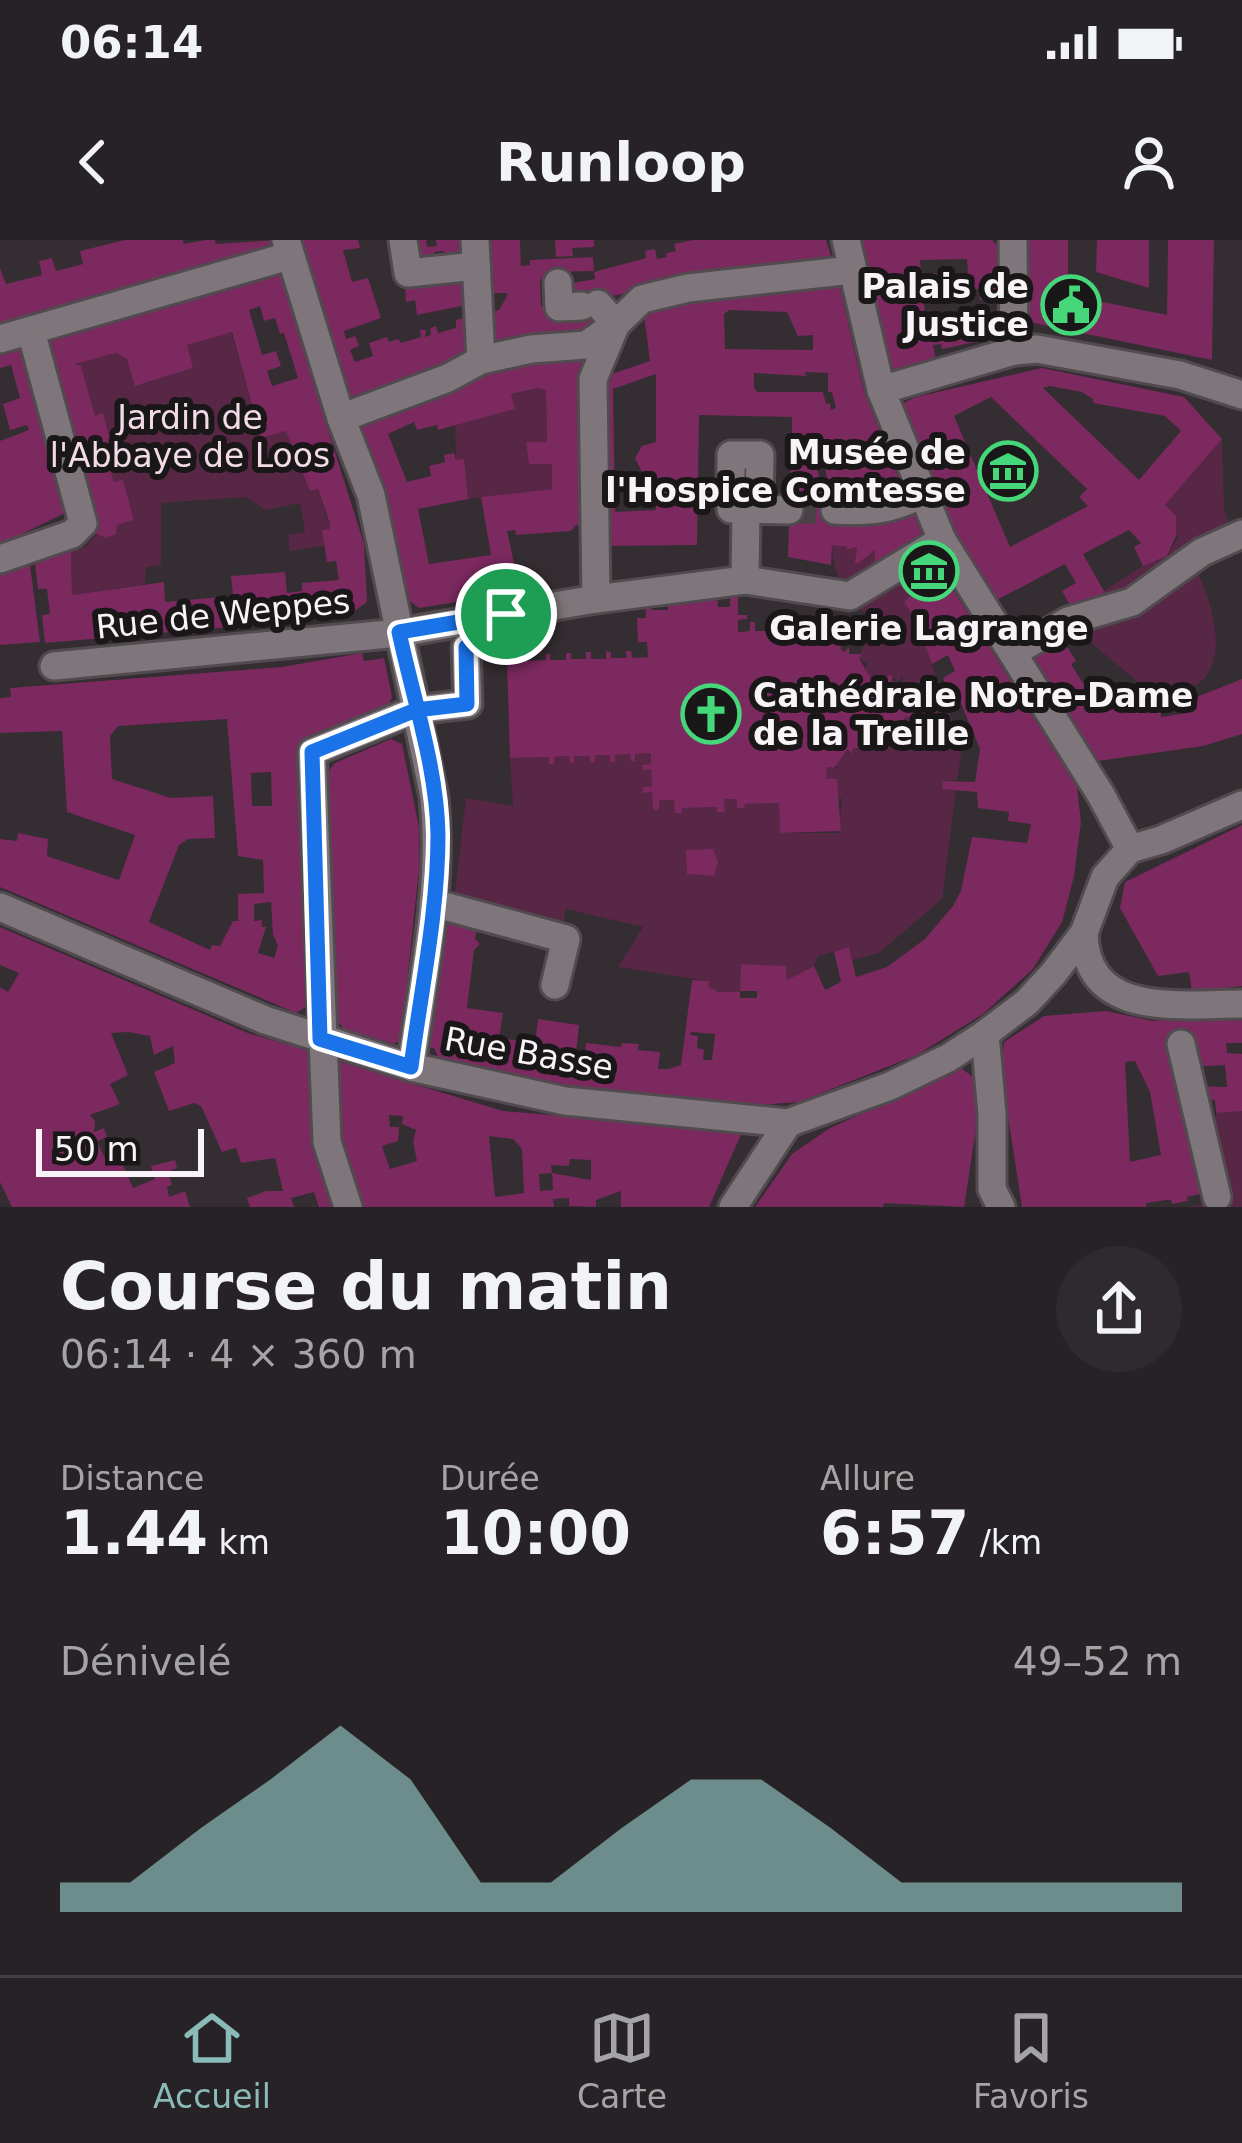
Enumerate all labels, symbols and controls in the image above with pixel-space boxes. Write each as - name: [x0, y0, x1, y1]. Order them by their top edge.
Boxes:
- text: 06:14: [60, 16, 203, 69]
- icon: back: [60, 129, 126, 195]
- icon: person: [1116, 129, 1182, 195]
- text: Runloop: [496, 131, 746, 194]
- place label: Palais de Justice: [861, 267, 1029, 344]
- public building icon: Palais de Justice: [1040, 274, 1102, 336]
- park label: Jardin de l'Abbaye de Loos: [50, 398, 330, 475]
- place label: Musée de l'Hospice Comtesse: [605, 433, 966, 510]
- museum icon: Musée de l'Hospice Comtesse: [977, 440, 1039, 502]
- museum icon: Galerie Lagrange: [898, 540, 960, 602]
- pin: [455, 563, 557, 665]
- street label: Rue de Weppes: [94, 581, 352, 647]
- icon: arrive: [473, 581, 539, 647]
- place label: Galerie Lagrange: [769, 609, 1089, 648]
- place label: Cathédrale Notre-Dame de la Treille: [753, 676, 1193, 753]
- church icon: Cathédrale Notre-Dame de la Treille: [680, 683, 742, 745]
- street label: Rue Basse: [442, 1019, 616, 1087]
- scale bar: [36, 1123, 204, 1176]
- text: 50 m: [54, 1130, 139, 1169]
- button: share: [1056, 1246, 1182, 1372]
- text: Course du matin: [60, 1248, 672, 1325]
- text: 06:14 · 4 × 360 m: [60, 1332, 417, 1377]
- text: Distance: [60, 1459, 204, 1498]
- text: Durée: [440, 1459, 540, 1498]
- text: Allure: [820, 1459, 915, 1498]
- text: 1.44: [60, 1498, 208, 1568]
- text: 10:00: [440, 1498, 631, 1568]
- text: 6:57: [820, 1498, 969, 1568]
- text: km: [208, 1523, 270, 1562]
- text: /km: [969, 1523, 1042, 1562]
- text: Dénivelé: [60, 1639, 231, 1684]
- text: 49–52 m: [1013, 1639, 1182, 1684]
- tab: Accueil: [153, 2005, 271, 2116]
- tab: Carte: [577, 2005, 667, 2116]
- tab: Favoris: [973, 2005, 1089, 2116]

